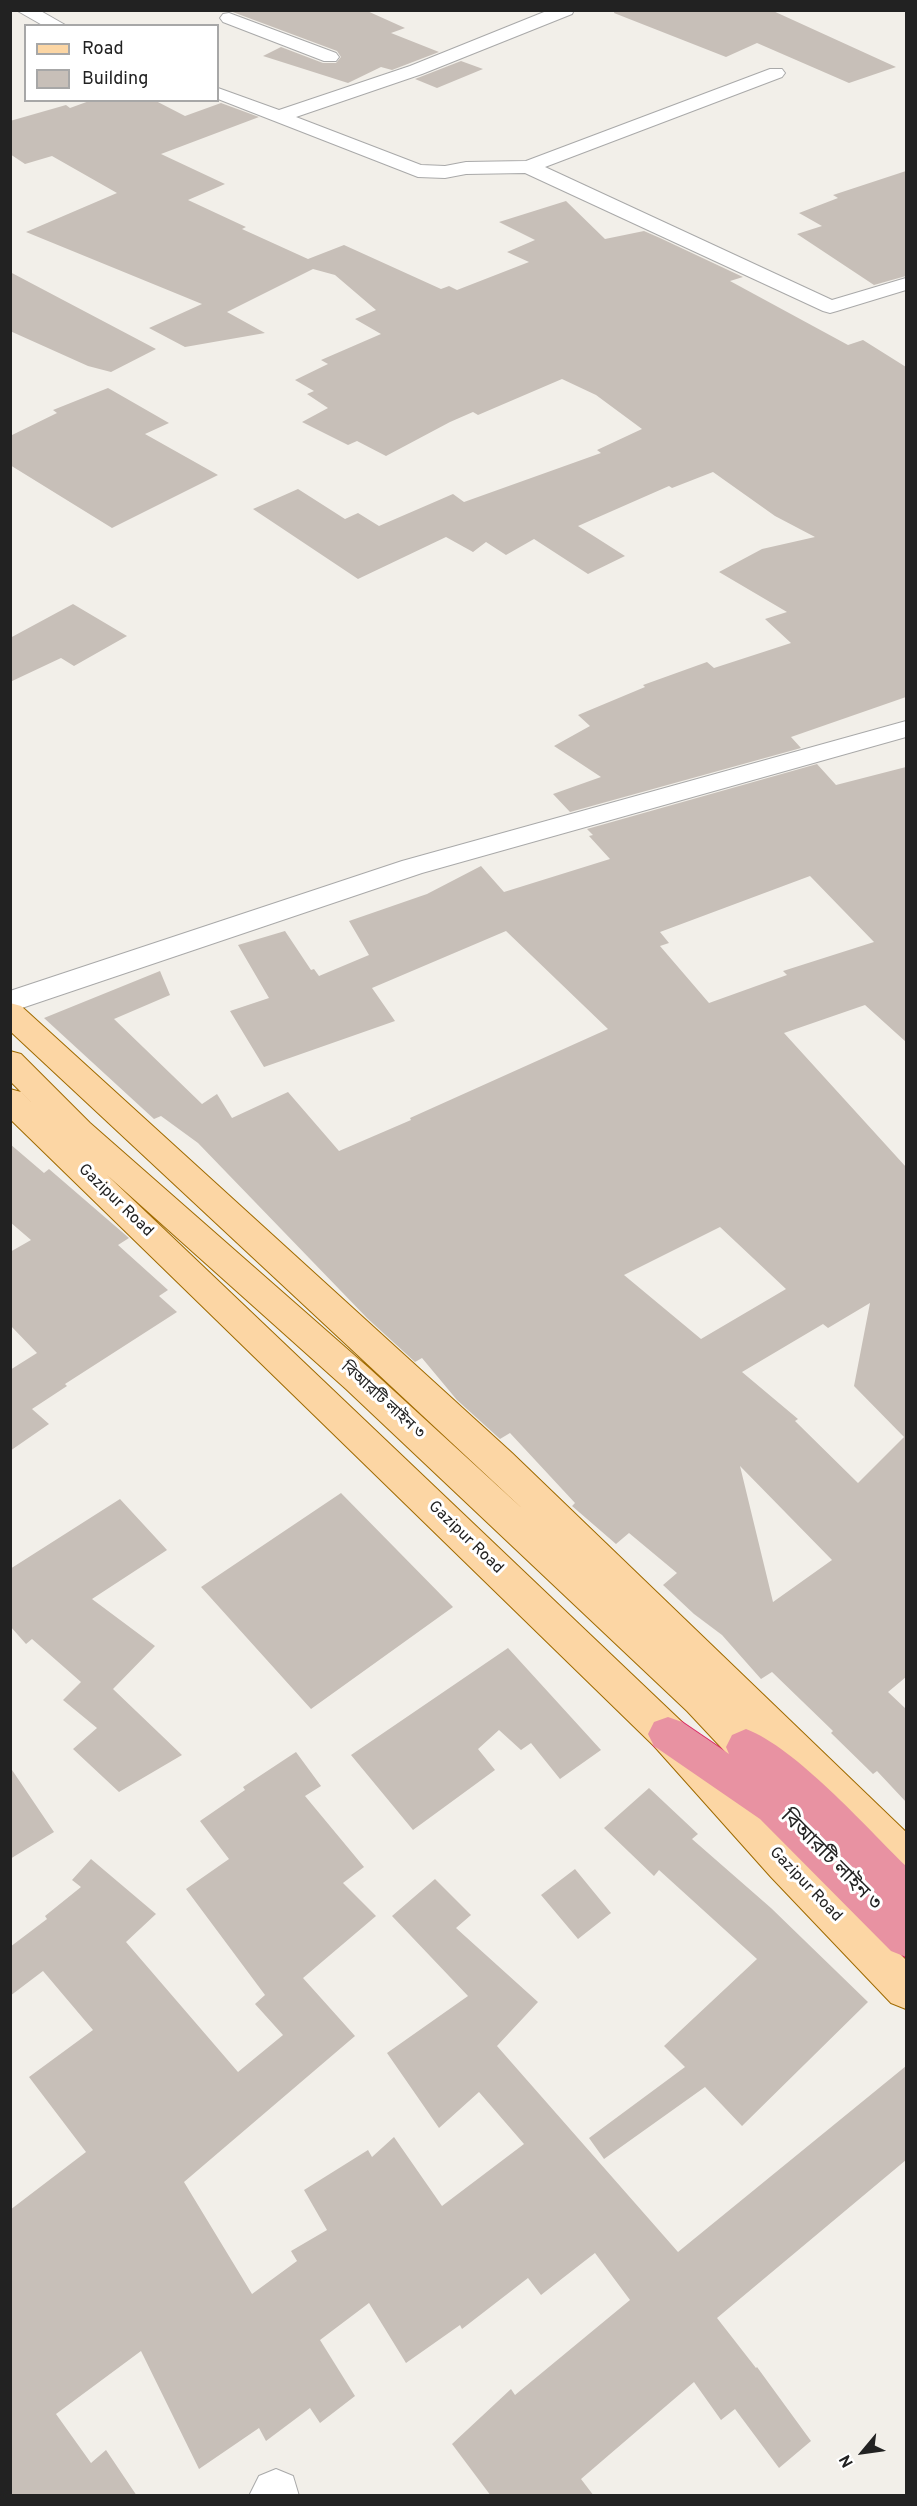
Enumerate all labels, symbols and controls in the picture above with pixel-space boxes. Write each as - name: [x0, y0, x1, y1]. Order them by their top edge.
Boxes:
- legend: [24, 24, 219, 102]
- text: Road: [82, 38, 124, 61]
- text: Building: [82, 68, 148, 91]
- street label: Gazipur Road: [74, 1160, 156, 1242]
- street label: বিআরটি লাইন ৩: [336, 1358, 428, 1444]
- street label: Gazipur Road: [424, 1497, 506, 1579]
- street label: বিআরটি লাইন ৩: [775, 1806, 885, 1916]
- street label: Gazipur Road: [764, 1844, 846, 1926]
- north arrow: [833, 2422, 893, 2482]
- text: N: [836, 2451, 859, 2471]

